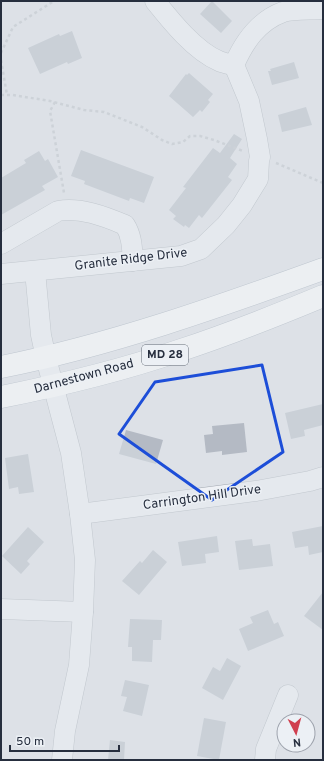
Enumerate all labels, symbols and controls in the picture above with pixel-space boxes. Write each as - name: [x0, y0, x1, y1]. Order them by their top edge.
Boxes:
- street label: Granite Ridge Drive: [74, 245, 188, 275]
- road number: MD 28: [142, 345, 188, 365]
- street label: Darnestown Road: [32, 356, 136, 398]
- street label: Carrington Hill Drive: [142, 482, 262, 514]
- north arrow: [276, 713, 316, 753]
- scale bar: [10, 727, 119, 753]
- text: 50 m: [16, 734, 44, 750]
- text: N: [292, 735, 302, 749]

